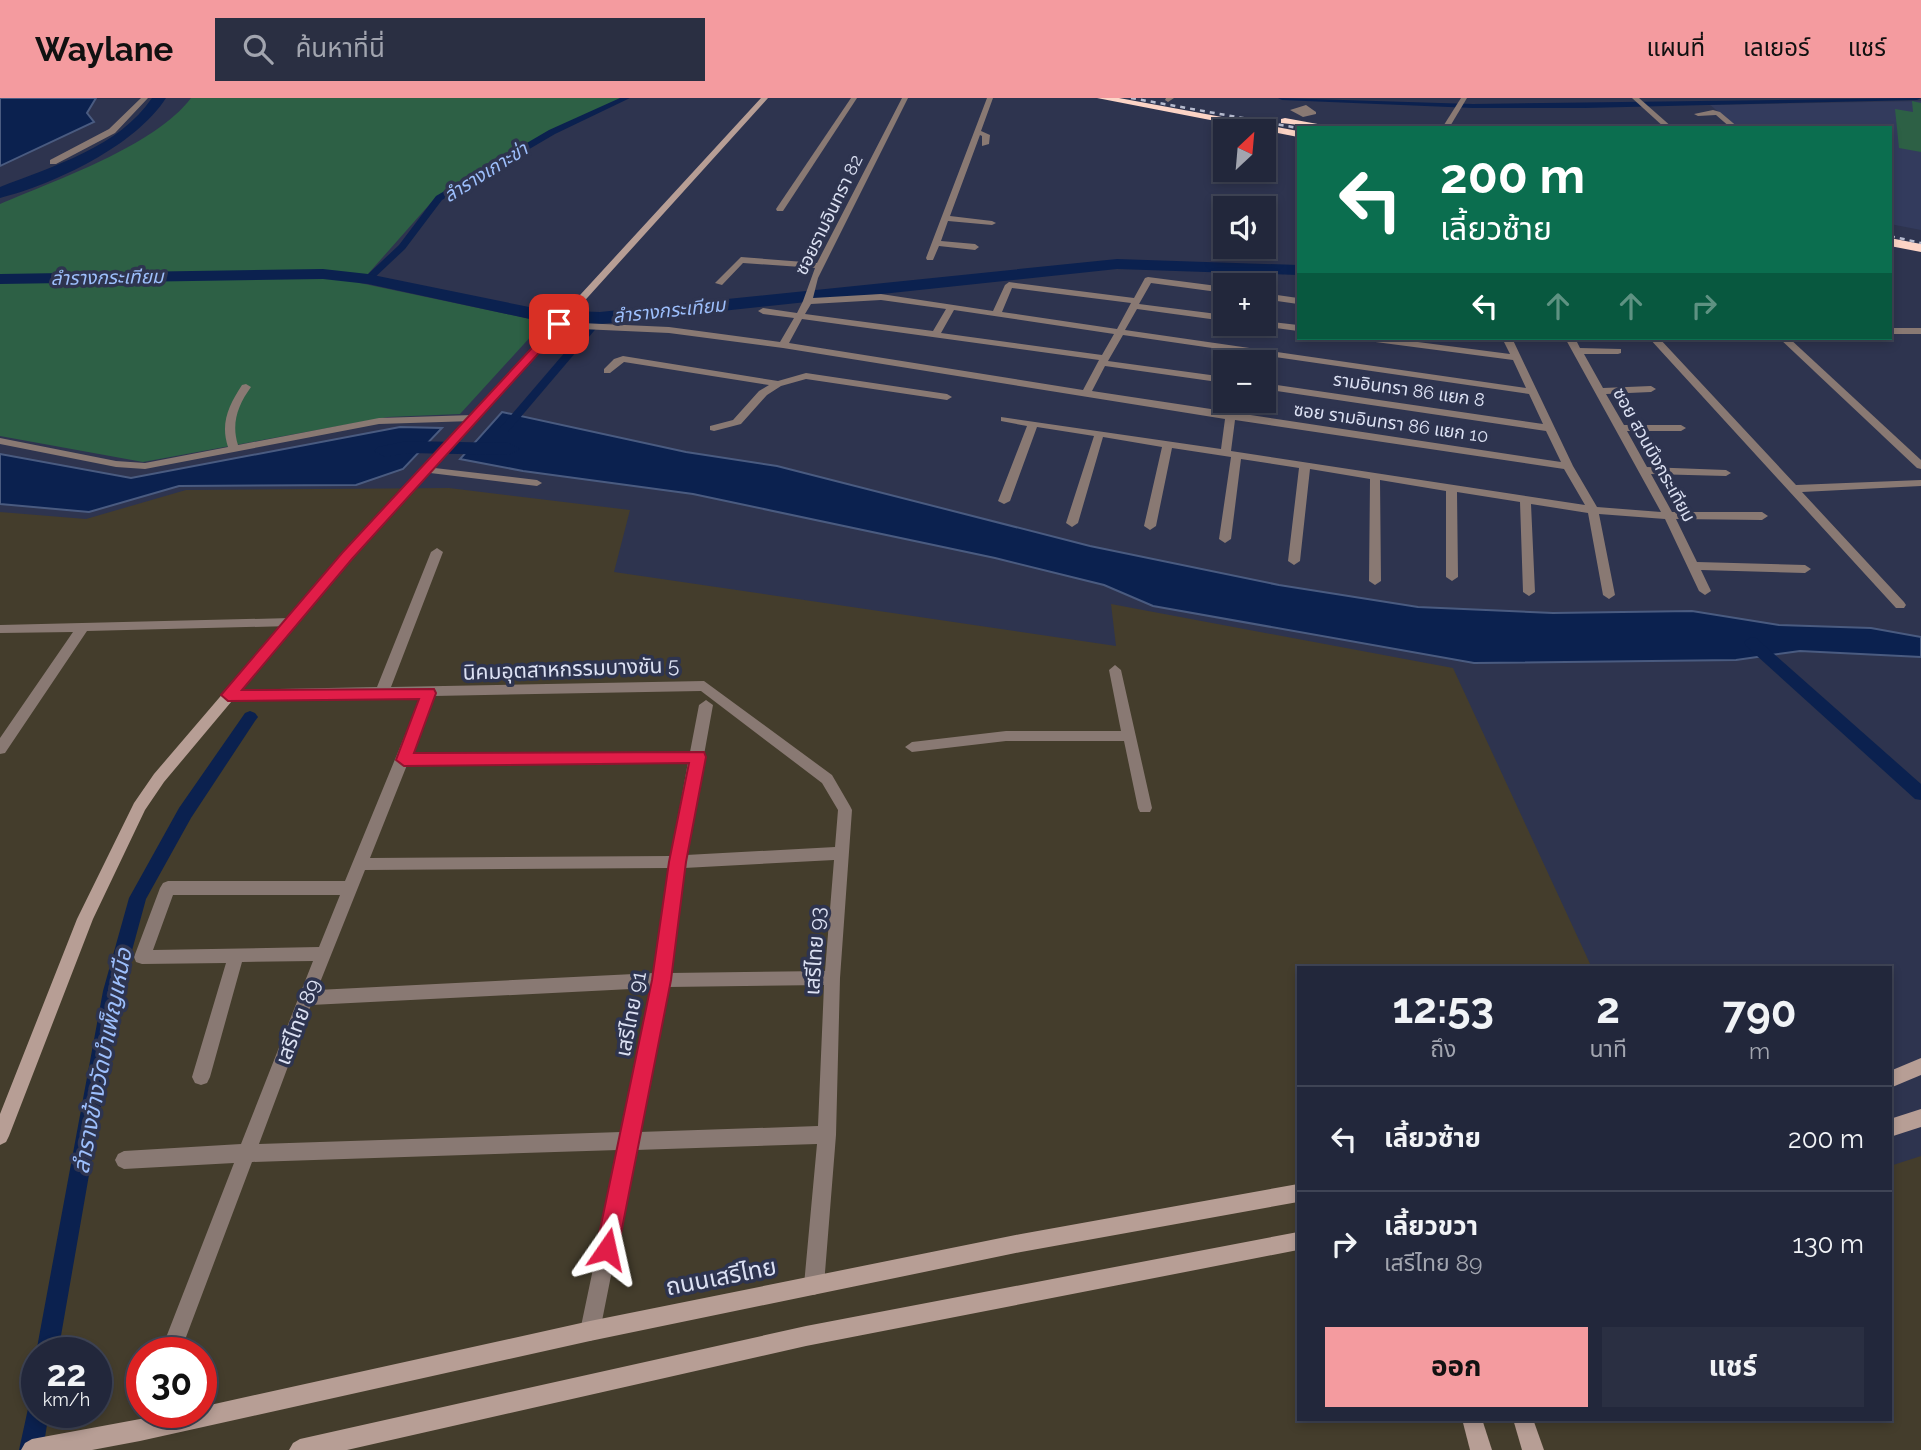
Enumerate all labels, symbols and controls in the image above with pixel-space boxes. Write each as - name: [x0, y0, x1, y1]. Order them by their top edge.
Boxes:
- search box: [215, 18, 705, 81]
- text: Waylane: [35, 30, 173, 69]
- icon: search: [239, 30, 277, 68]
- text: ค้นหาที่นี่: [295, 33, 385, 63]
- text: แผนที่: [1647, 33, 1705, 62]
- text: เลเยอร์: [1743, 33, 1810, 62]
- text: แชร์: [1848, 33, 1886, 62]
- north arrow: [1213, 119, 1276, 182]
- map controls: [1213, 119, 1276, 413]
- water label: ลำรางเกาะข่า: [439, 137, 532, 207]
- text: 200 m: [1440, 147, 1585, 204]
- street label: ซอยรามอินทรา 82: [790, 151, 867, 278]
- icon: left: [1325, 154, 1416, 245]
- button: sound: [1213, 196, 1276, 259]
- text: เลี้ยวซ้าย: [1440, 210, 1552, 247]
- water label: ลำรางกระเทียม: [50, 265, 165, 289]
- button: +: [1213, 273, 1276, 336]
- icon: left: [1466, 287, 1504, 325]
- icon: ahead: [1539, 287, 1577, 325]
- icon: ahead: [1612, 287, 1650, 325]
- icon: right: [1685, 287, 1723, 325]
- water label: ลำรางกระเทียม: [612, 293, 728, 327]
- pin: [529, 294, 589, 354]
- icon: arrive: [540, 305, 578, 343]
- button: −: [1213, 350, 1276, 413]
- street label: รามอินทรา 86 แยก 8: [1332, 368, 1486, 411]
- street label: ซอย สวนบึงกระเทียม: [1609, 384, 1700, 525]
- street label: ซอย รามอินทรา 86 แยก 10: [1292, 398, 1490, 447]
- street label: นิคมอุตสาหกรรมบางชัน 5: [462, 652, 680, 686]
- street label: เสรีไทย 93: [799, 906, 830, 996]
- water label: ลำรางข้างวัดบำเพ็ญเหนือ: [66, 945, 137, 1176]
- street label: เสรีไทย 91: [610, 969, 651, 1059]
- street label: เสรีไทย 89: [270, 975, 325, 1068]
- text: 12:53: [1392, 984, 1494, 1033]
- text: 2: [1596, 984, 1620, 1033]
- text: 790: [1722, 988, 1797, 1037]
- text: ถึง: [1430, 1035, 1456, 1062]
- text: นาที: [1589, 1035, 1627, 1062]
- text: m: [1749, 1037, 1770, 1064]
- icon: left: [1325, 1120, 1363, 1158]
- text: เลี้ยวซ้าย: [1384, 1123, 1481, 1153]
- text: 200 m: [1788, 1124, 1864, 1154]
- text: เลี้ยวขวา: [1384, 1211, 1478, 1241]
- position arrow: [570, 1212, 644, 1286]
- icon: right: [1325, 1225, 1363, 1263]
- text: 130 m: [1793, 1229, 1864, 1259]
- text: เสรีไทย 89: [1384, 1249, 1483, 1276]
- street label: ถนนเสรีไทย: [663, 1252, 779, 1301]
- button: ออก: [1325, 1327, 1588, 1407]
- button: แชร์: [1602, 1327, 1864, 1407]
- speed limit sign: 30: [126, 1337, 217, 1428]
- text: 22: [47, 1353, 86, 1394]
- text: km/h: [43, 1389, 90, 1410]

